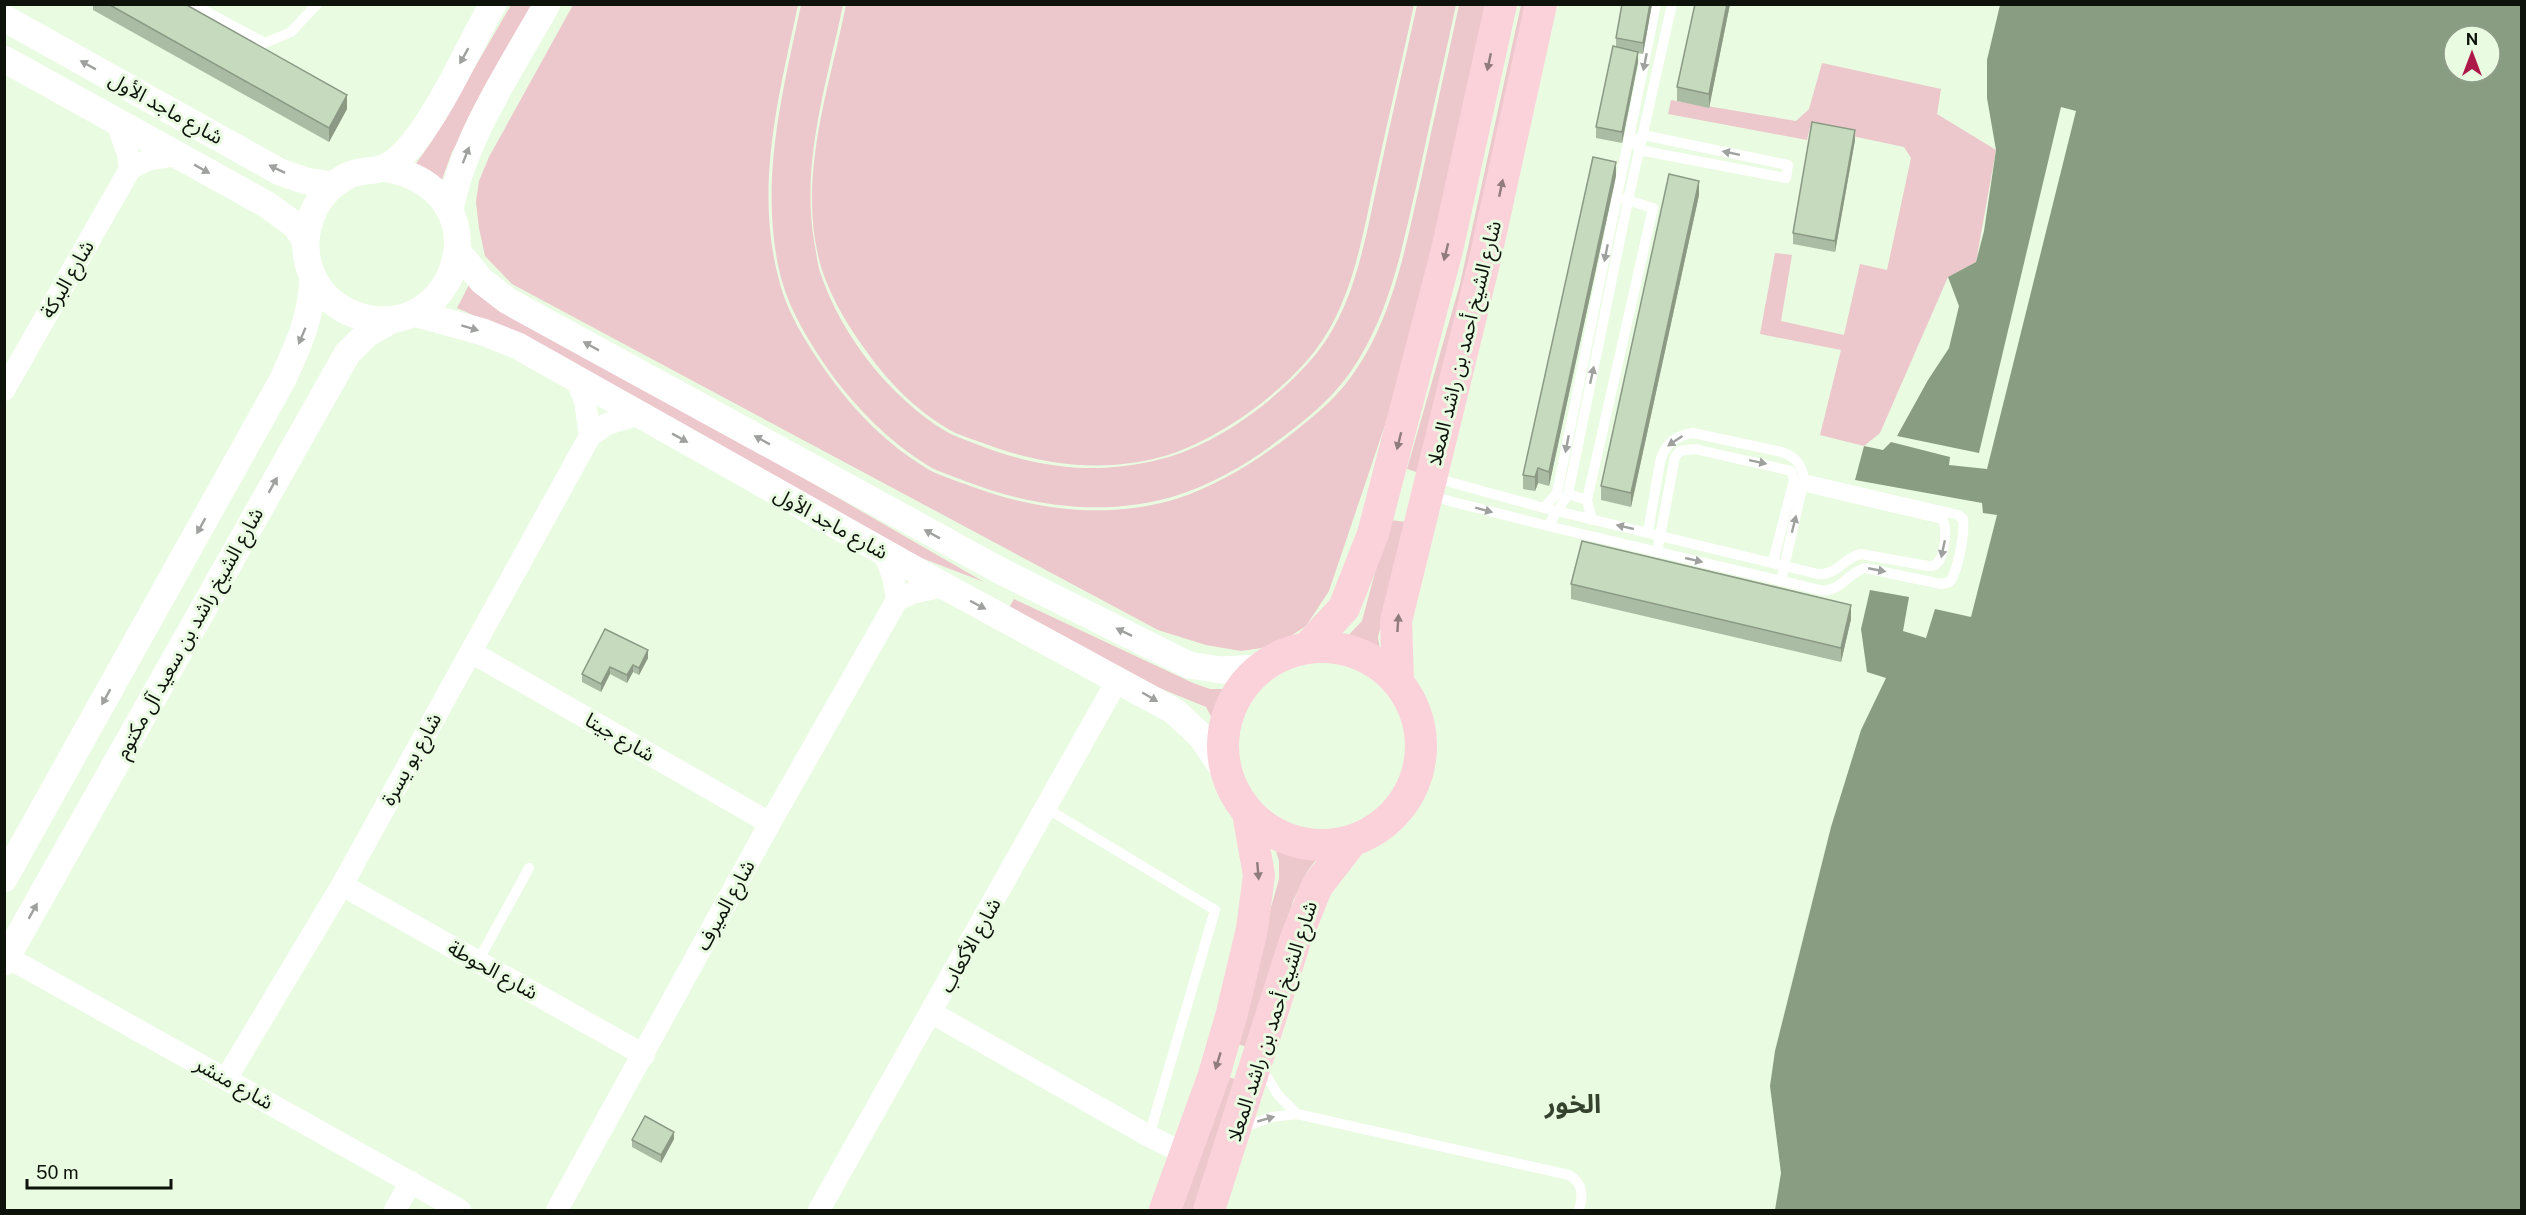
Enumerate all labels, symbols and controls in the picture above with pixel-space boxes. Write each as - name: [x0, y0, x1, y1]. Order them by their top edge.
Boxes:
- north arrow: [2442, 24, 2502, 84]
- text: N: [2466, 30, 2478, 49]
- one-way arrow: [459, 47, 469, 64]
- one-way arrow: [1484, 53, 1494, 71]
- one-way arrow: [1640, 53, 1649, 72]
- one-way arrow: [80, 60, 97, 70]
- street label: شارع ماجد الأول: [103, 67, 227, 152]
- one-way arrow: [462, 146, 471, 164]
- one-way arrow: [1722, 148, 1740, 158]
- one-way arrow: [194, 164, 211, 174]
- one-way arrow: [269, 165, 286, 174]
- one-way arrow: [1497, 178, 1506, 197]
- street label: شارع الشيخ أحمد بن راشد المعلا: [1422, 218, 1509, 468]
- street label: شارع البركة: [35, 236, 101, 324]
- one-way arrow: [1441, 243, 1451, 261]
- one-way arrow: [1601, 244, 1610, 263]
- one-way arrow: [462, 324, 480, 333]
- one-way arrow: [298, 327, 307, 344]
- one-way arrow: [582, 341, 599, 351]
- one-way arrow: [1588, 366, 1597, 385]
- one-way arrow: [1393, 432, 1403, 450]
- one-way arrow: [671, 433, 688, 443]
- one-way arrow: [753, 435, 770, 445]
- one-way arrow: [1562, 435, 1571, 454]
- one-way arrow: [1667, 435, 1684, 446]
- one-way arrow: [1749, 458, 1767, 468]
- one-way arrow: [267, 477, 278, 493]
- street label: شارع ماجد الأول: [768, 482, 892, 567]
- street label: شارع الشيخ راشد بن سعيد آل مكتوم: [110, 503, 271, 764]
- one-way arrow: [1474, 505, 1493, 515]
- one-way arrow: [1790, 515, 1800, 533]
- one-way arrow: [196, 518, 206, 535]
- one-way arrow: [1616, 522, 1634, 532]
- one-way arrow: [924, 529, 941, 539]
- one-way arrow: [1937, 539, 1947, 558]
- one-way arrow: [1684, 556, 1703, 566]
- one-way arrow: [1868, 566, 1887, 575]
- one-way arrow: [970, 600, 987, 610]
- one-way arrow: [1393, 613, 1402, 632]
- one-way arrow: [1116, 628, 1133, 637]
- one-way arrow: [101, 689, 111, 706]
- one-way arrow: [1142, 692, 1159, 702]
- street label: شارع جيتا: [579, 708, 659, 769]
- street label: شارع بو يسرة: [376, 709, 449, 811]
- street label: شارع الميرف: [690, 856, 762, 956]
- one-way arrow: [1253, 862, 1262, 881]
- street label: شارع الأكعاب: [934, 893, 1008, 998]
- street label: شارع الشيخ أحمد بن راشد المعلا: [1222, 898, 1325, 1145]
- one-way arrow: [28, 902, 38, 919]
- street label: شارع الحوطة: [442, 935, 542, 1007]
- street label: شارع منشر: [188, 1051, 277, 1117]
- one-way arrow: [1213, 1052, 1222, 1070]
- district label: الخور: [1544, 1088, 1601, 1119]
- one-way arrow: [1257, 1114, 1275, 1124]
- scale bar: [27, 1152, 171, 1190]
- text: 50 m: [36, 1162, 79, 1183]

